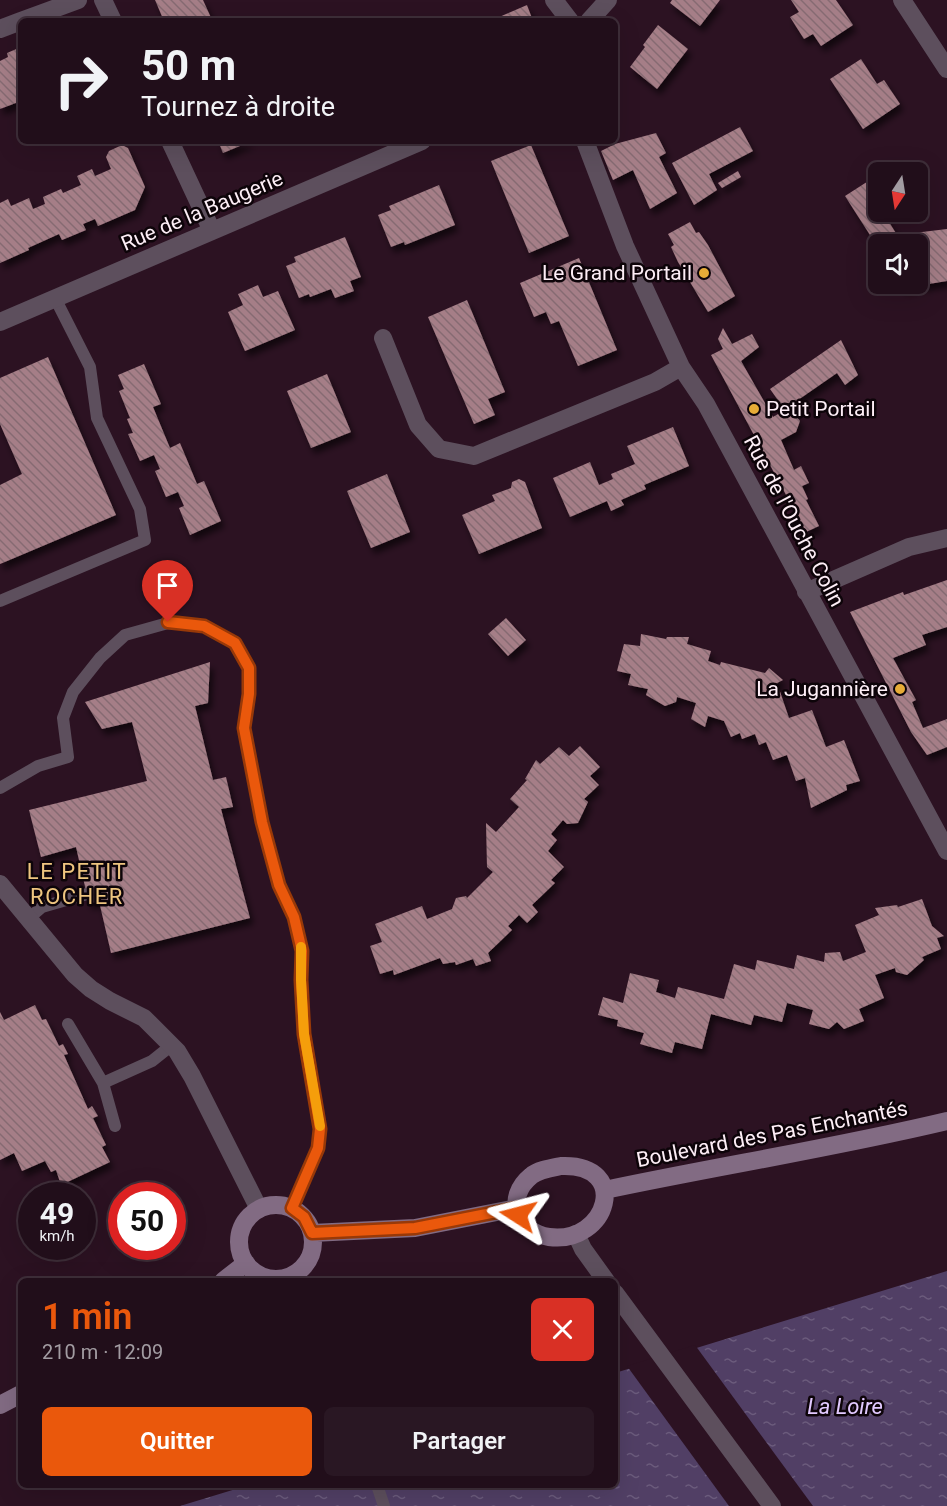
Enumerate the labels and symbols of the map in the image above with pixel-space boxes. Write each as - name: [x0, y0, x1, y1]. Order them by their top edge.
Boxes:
- north arrow: [868, 162, 928, 222]
- street label: Rue de la Baugerie: [118, 166, 286, 256]
- place label: Le Grand Portail: [542, 261, 692, 285]
- marker: Le Grand Portail: [697, 266, 711, 280]
- place label: Petit Portail: [766, 397, 876, 421]
- marker: Petit Portail: [747, 402, 761, 416]
- street label: Rue de l'Ouche Colin: [739, 431, 849, 611]
- pin: [142, 560, 193, 622]
- place label: La Jugannière: [756, 677, 888, 701]
- marker: La Jugannière: [893, 682, 907, 696]
- district label: LE PETIT ROCHER: [27, 859, 127, 909]
- street label: Boulevard des Pas Enchantés: [634, 1096, 910, 1172]
- speed limit sign: 50: [108, 1182, 186, 1260]
- position arrow: [486, 1183, 550, 1247]
- water label: La Loire: [807, 1394, 883, 1419]

